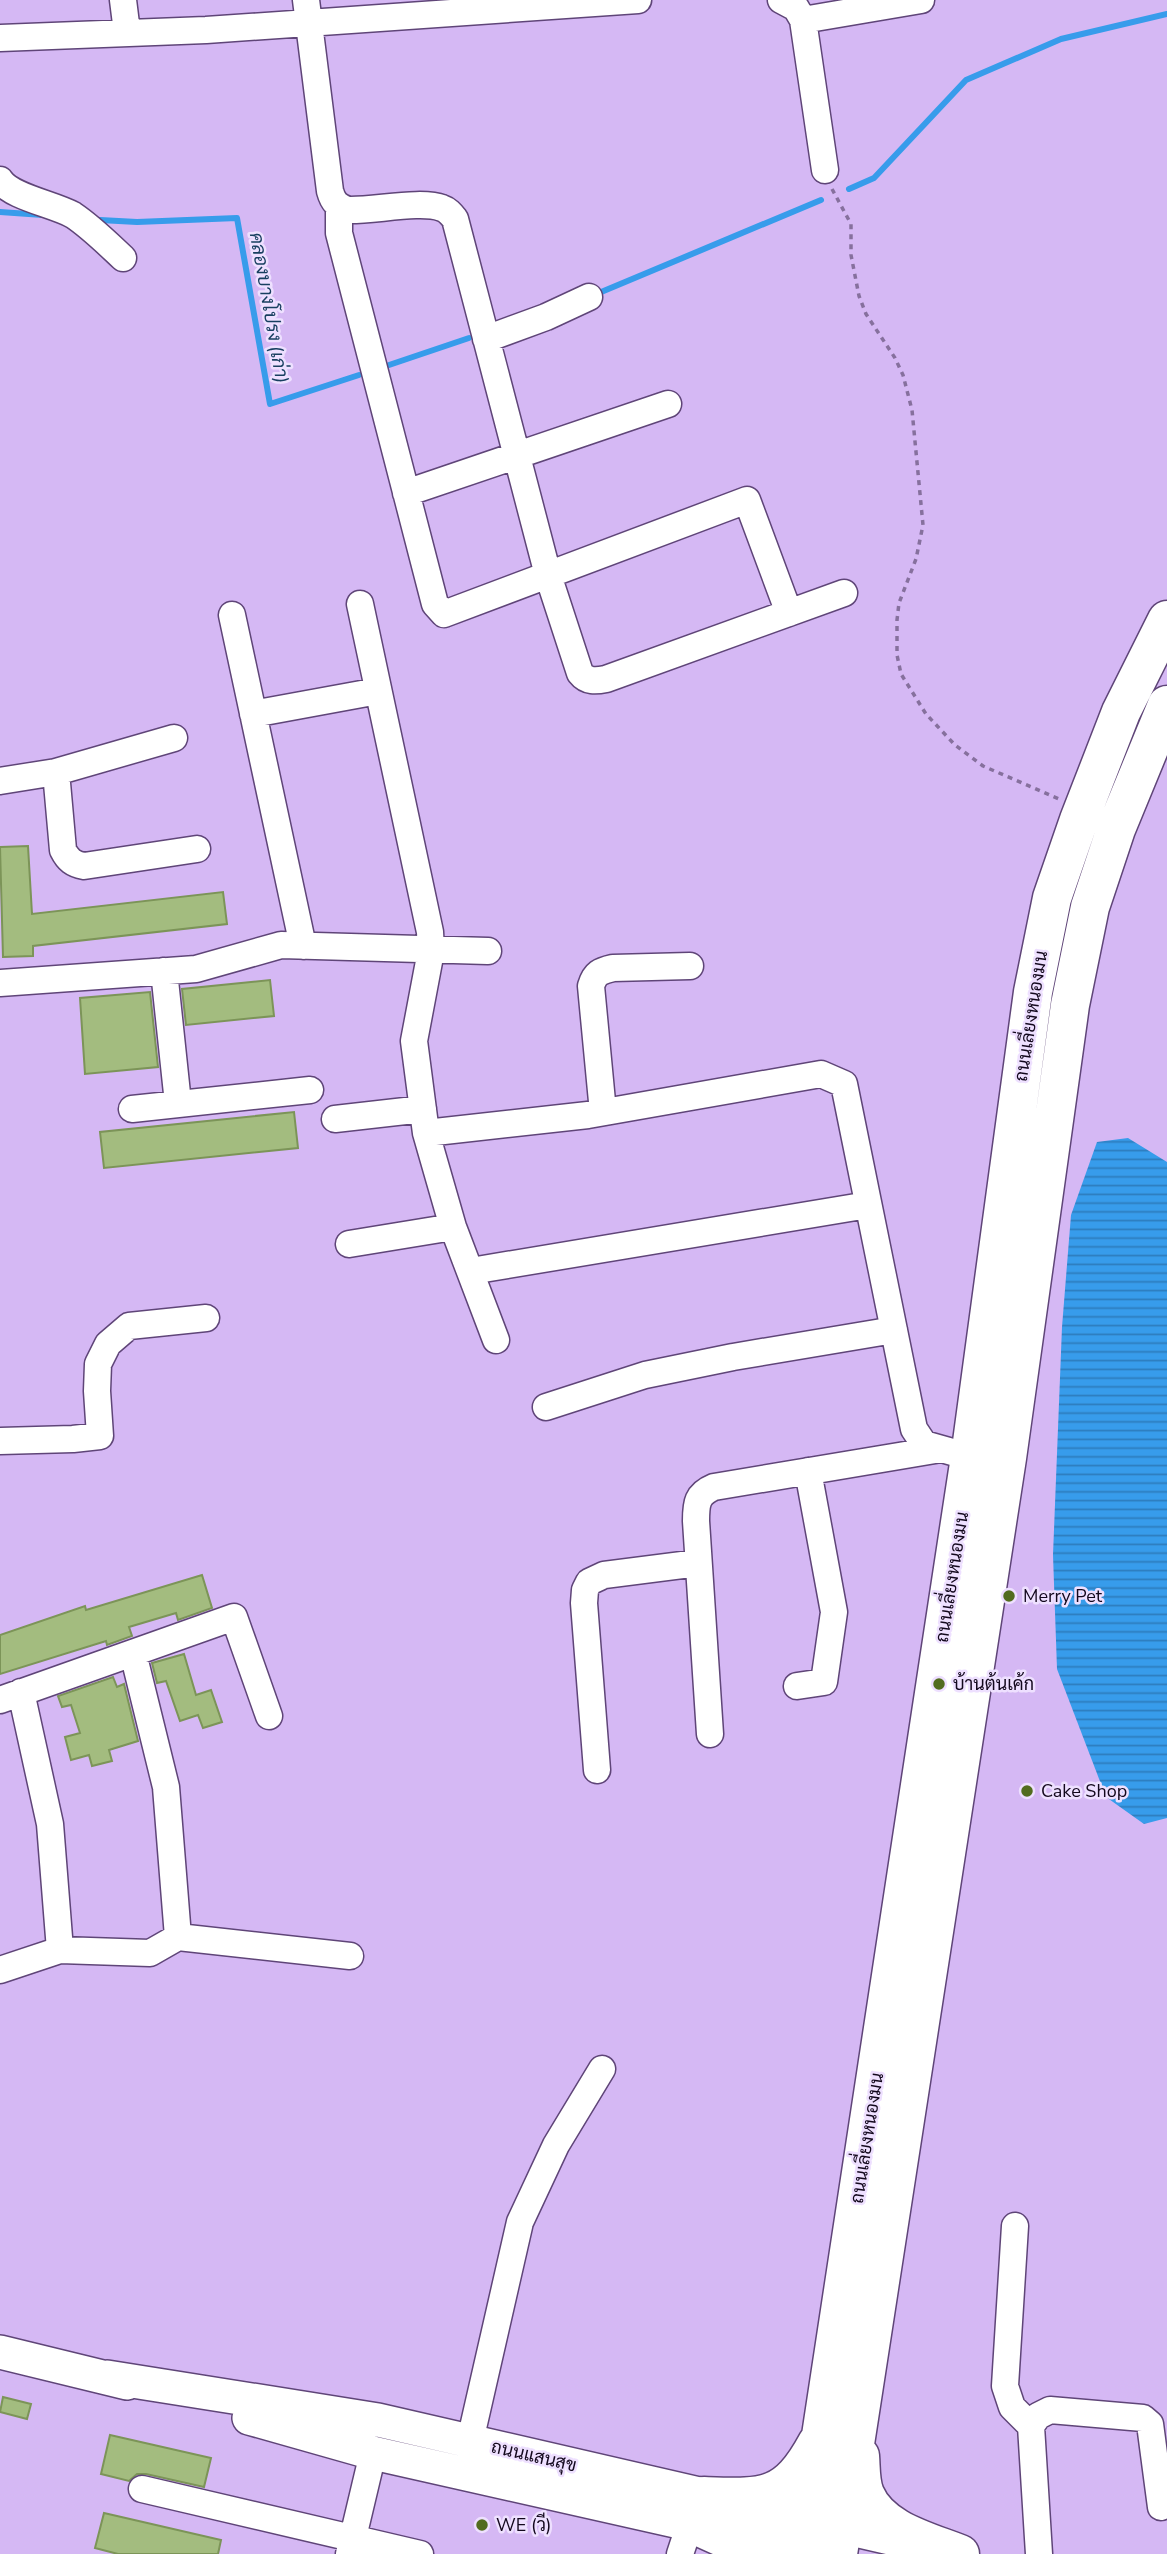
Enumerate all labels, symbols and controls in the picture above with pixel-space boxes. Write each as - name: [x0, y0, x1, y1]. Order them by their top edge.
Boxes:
- water label: คลองบางโปรง (เก่า): [243, 230, 295, 386]
- street label: ถนนเลี่ยงหนองมน: [1005, 948, 1053, 1083]
- street label: ถนนเลี่ยงหนองมน: [926, 1509, 974, 1644]
- place label: Merry Pet: [1023, 1584, 1103, 1608]
- marker: Merry Pet: [1001, 1588, 1017, 1604]
- place label: บ้านต้นเค้ก: [953, 1672, 1034, 1696]
- marker: บ้านต้นเค้ก: [931, 1676, 947, 1692]
- place label: Cake Shop: [1041, 1779, 1127, 1803]
- marker: Cake Shop: [1019, 1783, 1035, 1799]
- street label: ถนนเลี่ยงหนองมน: [841, 2070, 889, 2205]
- street label: ถนนแสนสุข: [489, 2435, 579, 2477]
- place label: WE (วี): [496, 2512, 552, 2537]
- marker: WE (วี): [474, 2517, 490, 2533]

